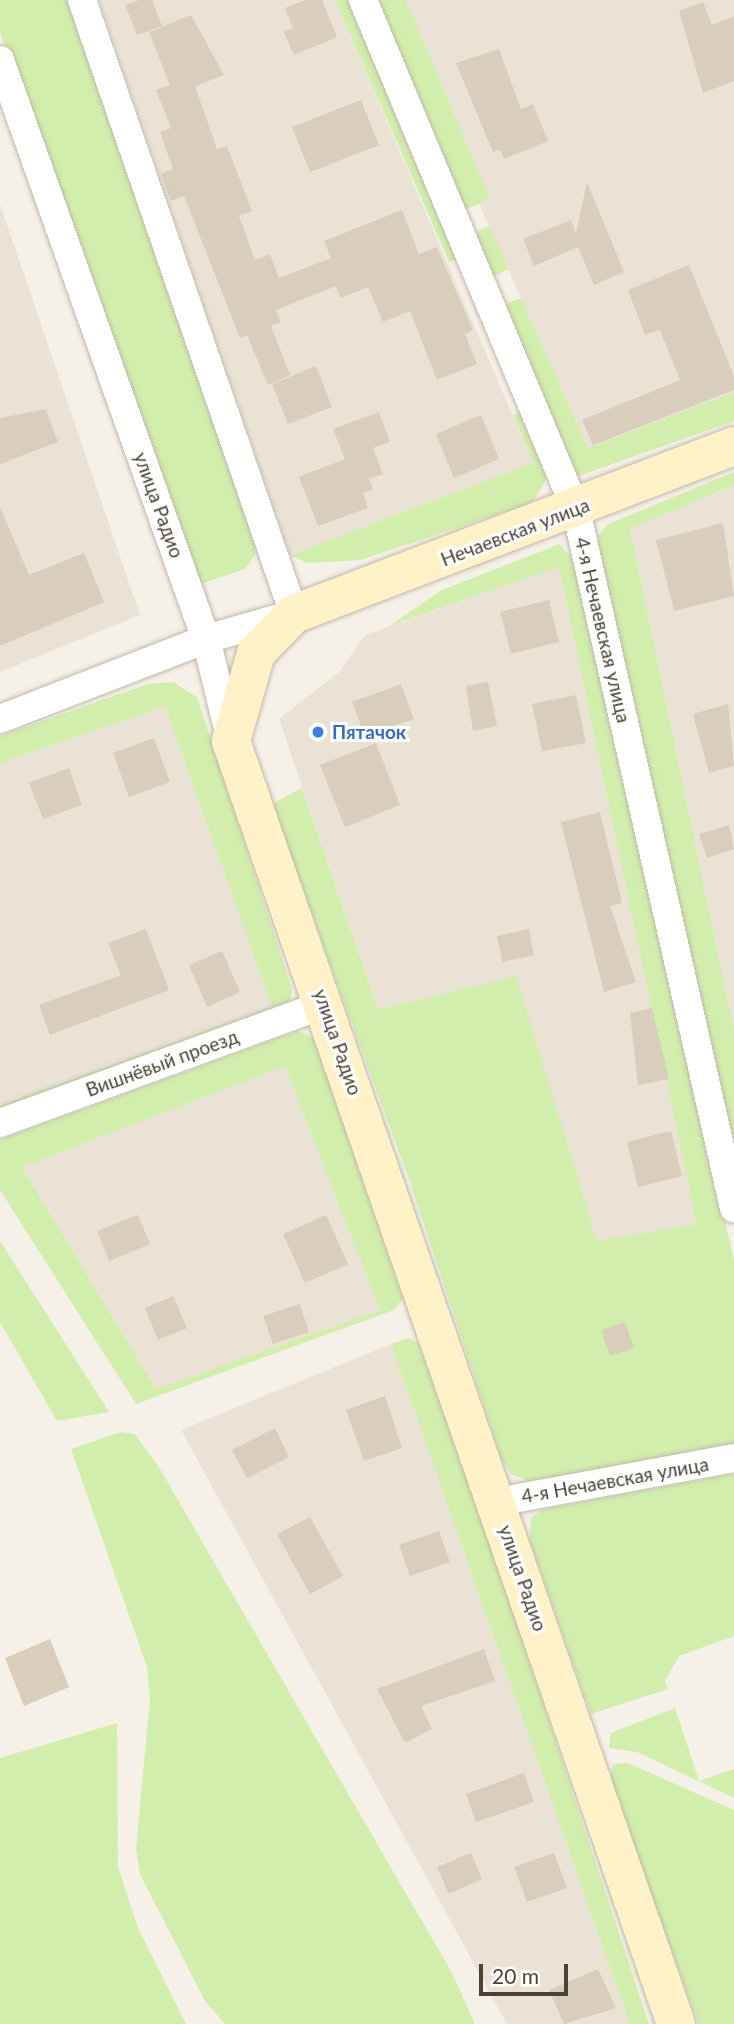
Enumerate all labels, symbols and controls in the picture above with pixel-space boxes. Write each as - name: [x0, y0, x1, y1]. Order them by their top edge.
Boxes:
- street label: улица Радио: [129, 449, 189, 561]
- street label: Нечаевская улица: [437, 493, 593, 571]
- street label: 4-я Нечаевская улица: [571, 535, 635, 725]
- place label: Пятачок: [332, 721, 406, 743]
- marker: Пятачок: [310, 724, 326, 740]
- street label: улица Радио: [309, 986, 367, 1098]
- street label: Вишнёвый проезд: [83, 1025, 241, 1101]
- street label: 4-я Нечаевская улица: [520, 1452, 710, 1508]
- street label: улица Радио: [494, 1522, 552, 1634]
- scale bar: [482, 1951, 571, 1995]
- text: 20 m: [492, 1963, 539, 1988]

